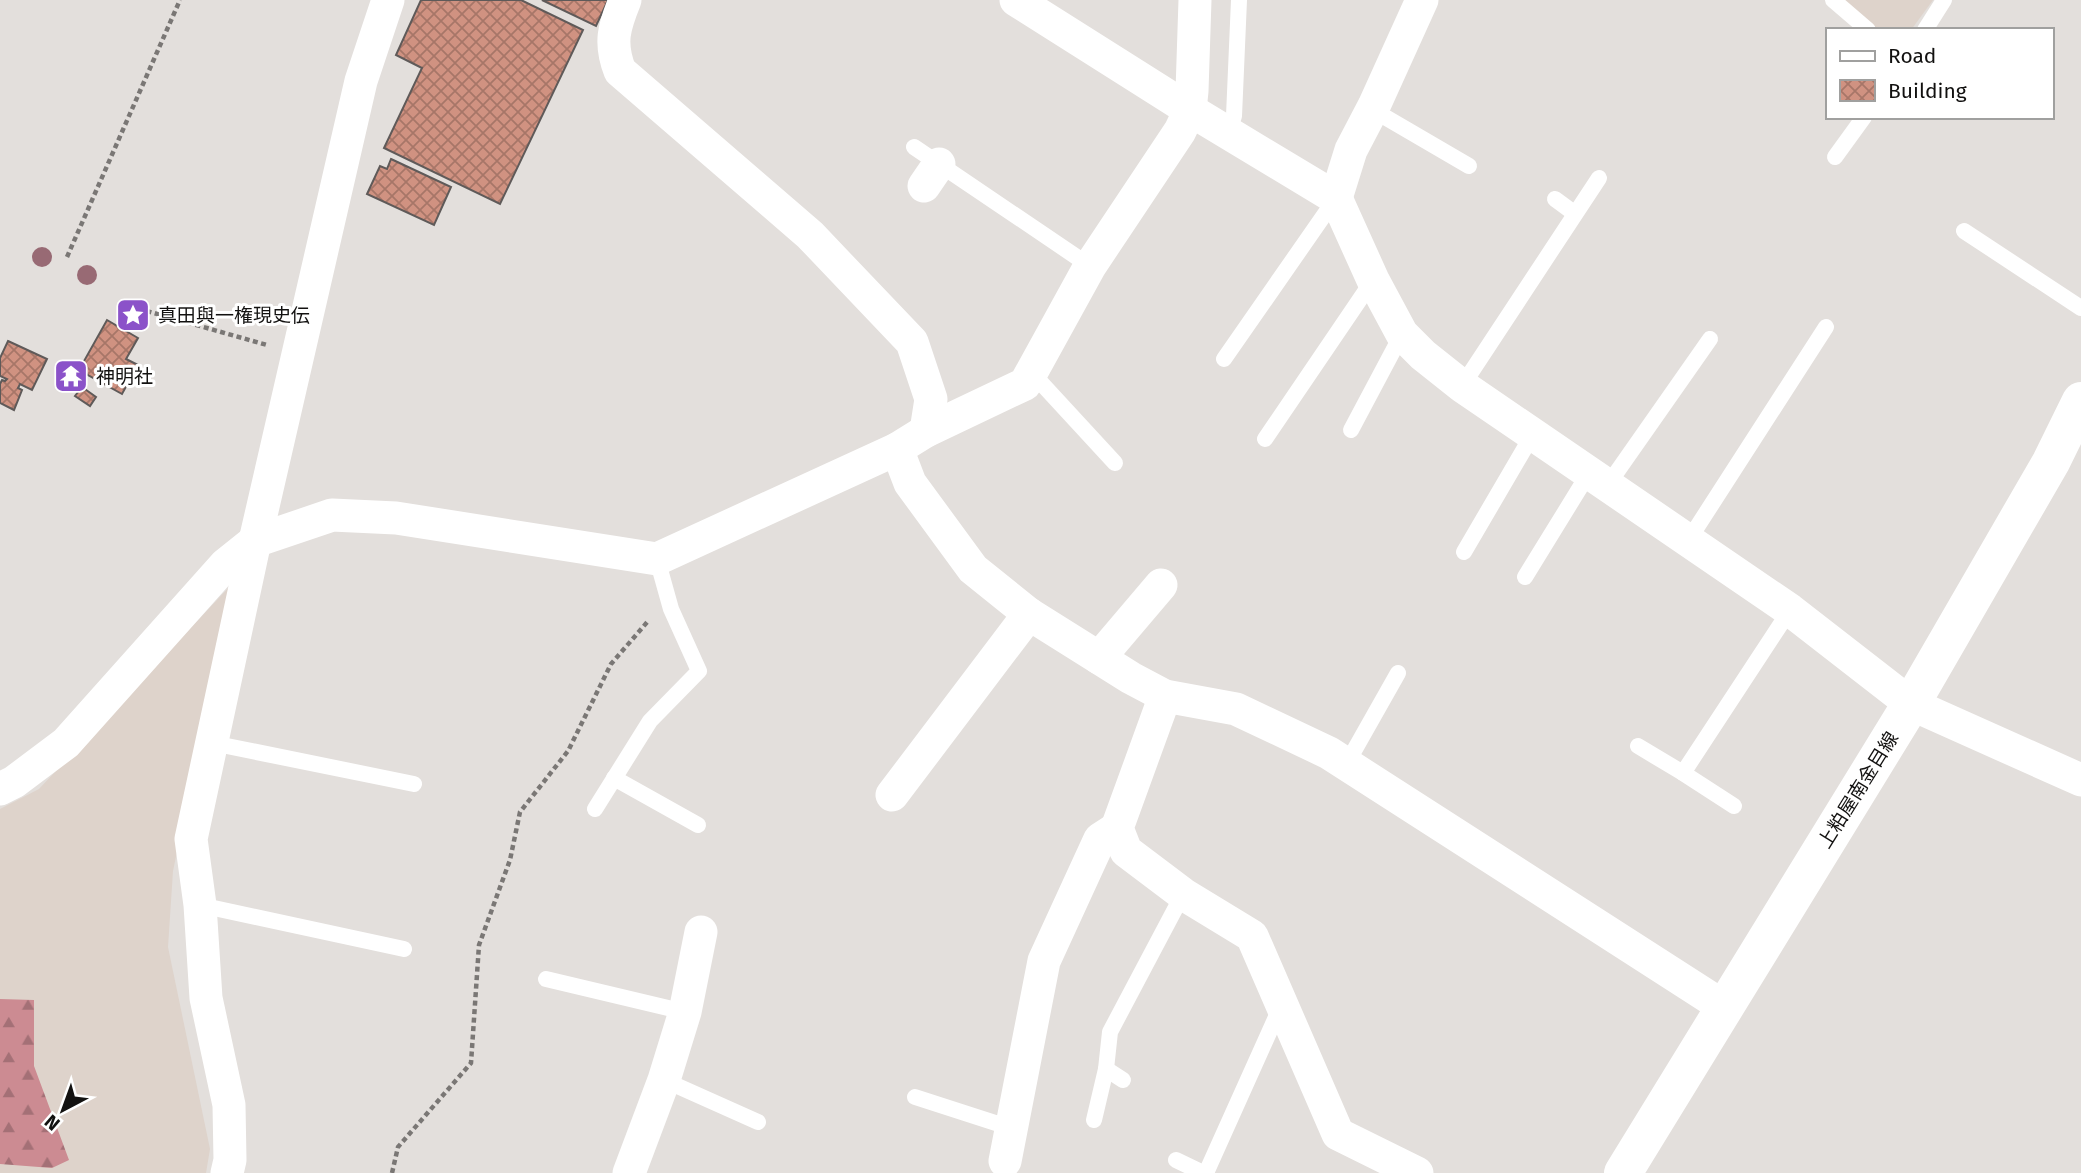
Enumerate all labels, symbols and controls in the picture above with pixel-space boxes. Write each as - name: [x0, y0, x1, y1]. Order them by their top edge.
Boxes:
- legend: [1826, 28, 2053, 119]
- text: Road: [1888, 43, 1936, 69]
- text: Building: [1888, 78, 1967, 104]
- place icon: 真田與一権現史伝: [114, 296, 152, 334]
- place label: 真田與一権現史伝: [158, 304, 310, 327]
- temple icon: 神明社: [52, 357, 90, 395]
- place label: 神明社: [96, 365, 153, 388]
- street label: 上粕屋南金目線: [1813, 728, 1903, 852]
- north arrow: [28, 1075, 98, 1145]
- text: N: [40, 1110, 64, 1135]

